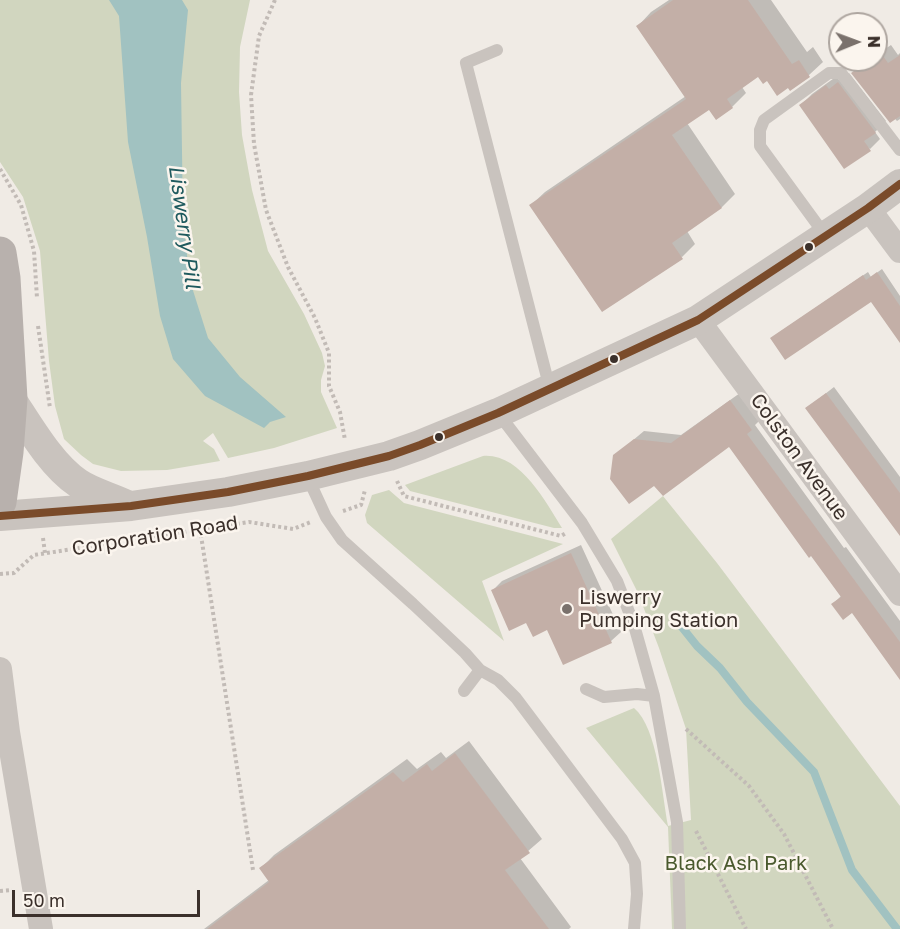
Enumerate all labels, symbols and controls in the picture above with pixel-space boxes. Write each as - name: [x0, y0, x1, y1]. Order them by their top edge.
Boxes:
- north arrow: [828, 12, 888, 72]
- text: N: [864, 35, 884, 48]
- water label: Liswerry Pill: [163, 164, 205, 290]
- unlabelled marker: [803, 241, 815, 253]
- unlabelled marker: [608, 353, 620, 365]
- street label: Colston Avenue: [745, 389, 853, 525]
- unlabelled marker: [433, 431, 445, 443]
- street label: Corporation Road: [70, 511, 240, 561]
- place label: Liswerry Pumping Station: [579, 586, 738, 633]
- marker: Liswerry Pumping Station: [560, 602, 574, 616]
- park label: Black Ash Park: [665, 852, 807, 876]
- scale bar: [15, 878, 202, 916]
- text: 50 m: [23, 889, 65, 911]

